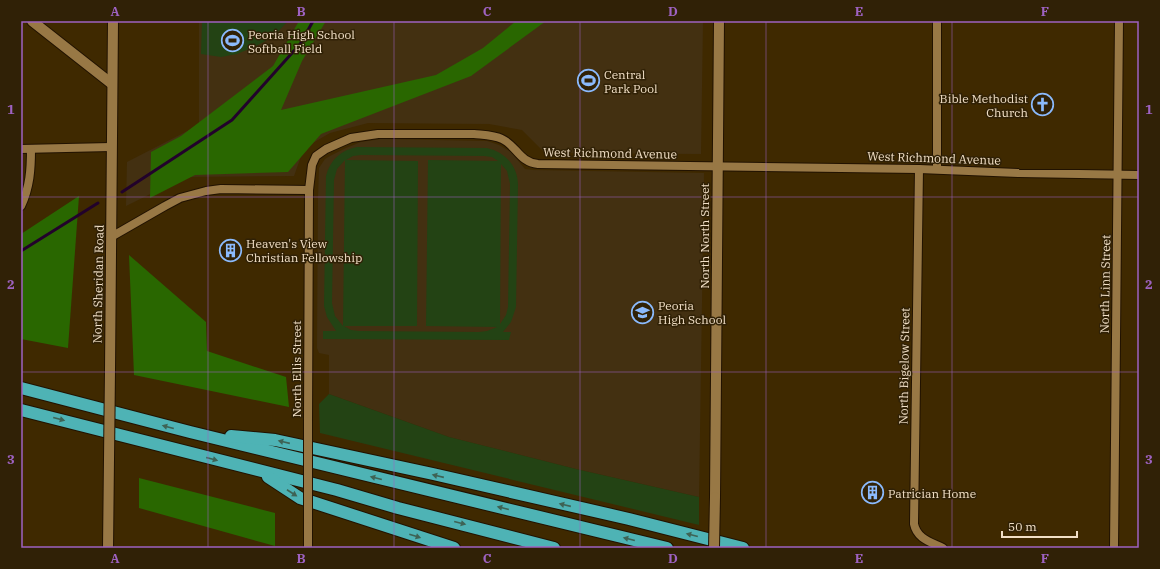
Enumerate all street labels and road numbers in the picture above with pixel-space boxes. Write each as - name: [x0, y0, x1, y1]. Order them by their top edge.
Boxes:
- street label: West Richmond Avenue: [543, 144, 677, 162]
- street label: West Richmond Avenue: [867, 148, 1001, 168]
- street label: North North Street: [697, 183, 712, 289]
- street label: North Sheridan Road: [89, 224, 107, 344]
- street label: North Linn Street: [1097, 235, 1113, 333]
- street label: North Bigelow Street: [895, 307, 913, 425]
- street label: North Ellis Street: [289, 320, 304, 418]

